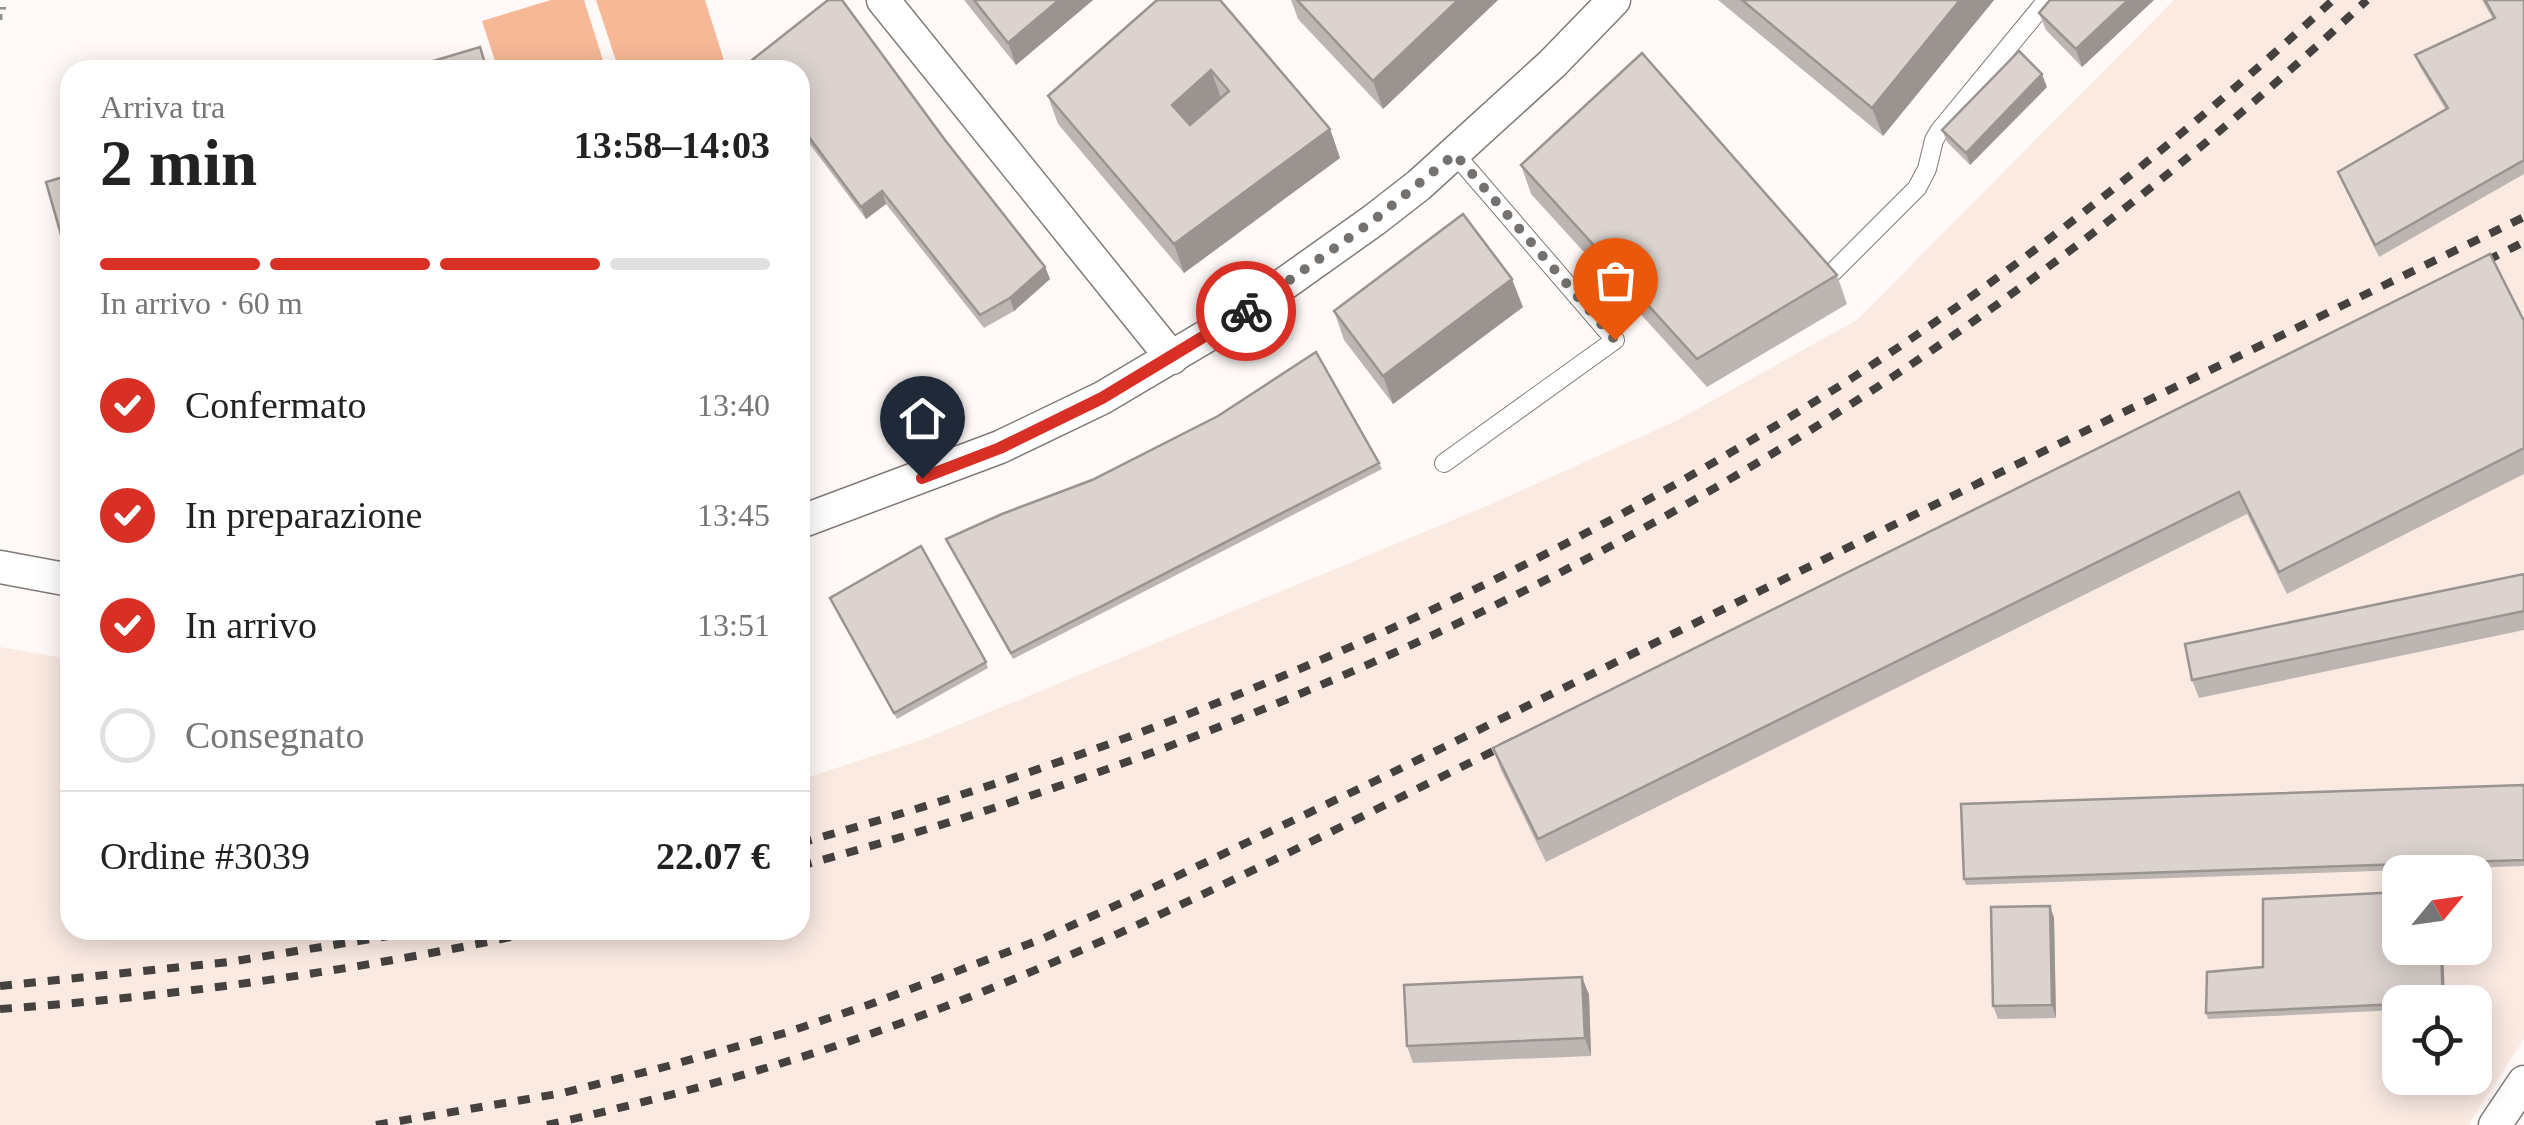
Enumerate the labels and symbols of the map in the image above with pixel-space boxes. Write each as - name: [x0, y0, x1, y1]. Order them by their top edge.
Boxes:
- pin: [1573, 238, 1658, 341]
- courier: [1196, 261, 1296, 361]
- pin: [880, 376, 965, 479]
- north arrow: [2382, 855, 2492, 965]

